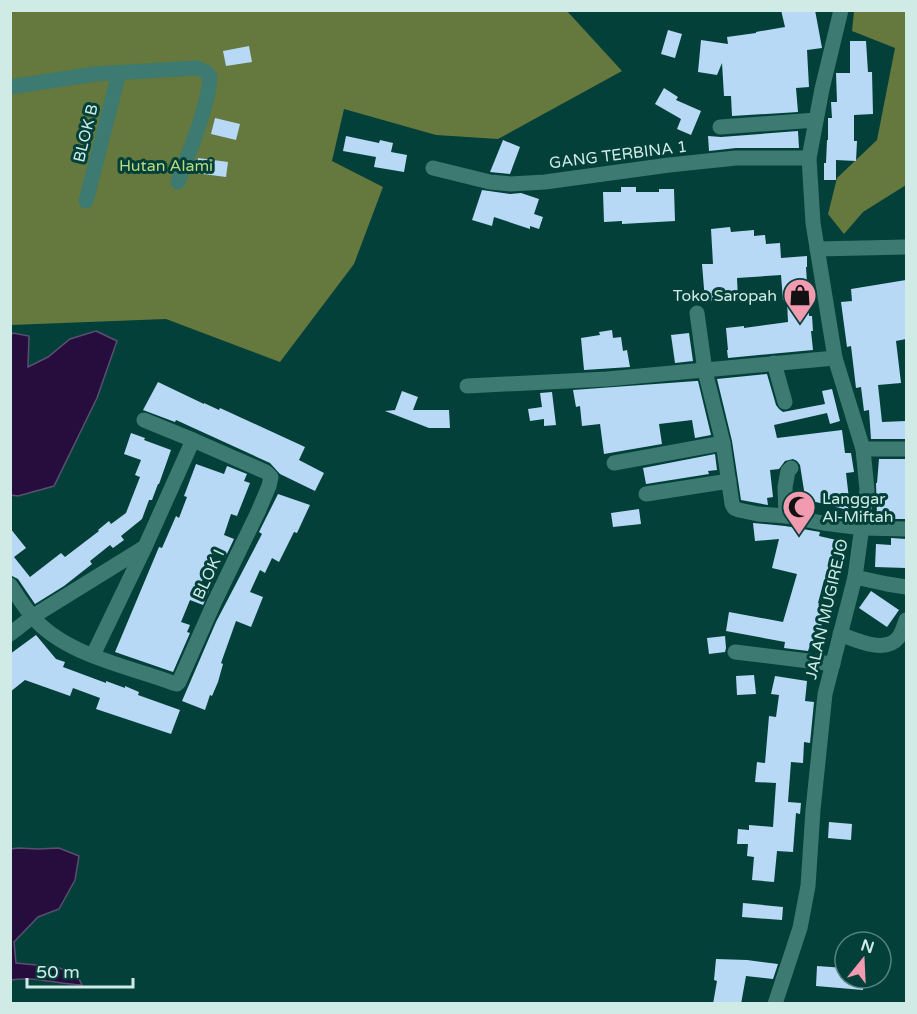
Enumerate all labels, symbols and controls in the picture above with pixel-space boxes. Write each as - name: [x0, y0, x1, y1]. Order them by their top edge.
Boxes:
- street label: BLOK B: [69, 102, 103, 164]
- street label: GANG TERBINA 1: [548, 137, 688, 173]
- park label: Hutan Alami: [119, 156, 213, 176]
- shop icon: Toko Saropah: [782, 277, 818, 324]
- place label: Toko Saropah: [673, 286, 777, 306]
- mosque icon: Langgar Al-Miftah: [781, 489, 817, 536]
- place label: Langgar Al-Miftah: [822, 489, 893, 527]
- street label: JALAN MUGIREJO: [801, 537, 853, 681]
- street label: BLOK I: [189, 546, 229, 603]
- north arrow: [833, 930, 893, 990]
- text: N: [858, 935, 877, 958]
- scale bar: [27, 951, 134, 989]
- text: 50 m: [36, 961, 80, 983]

